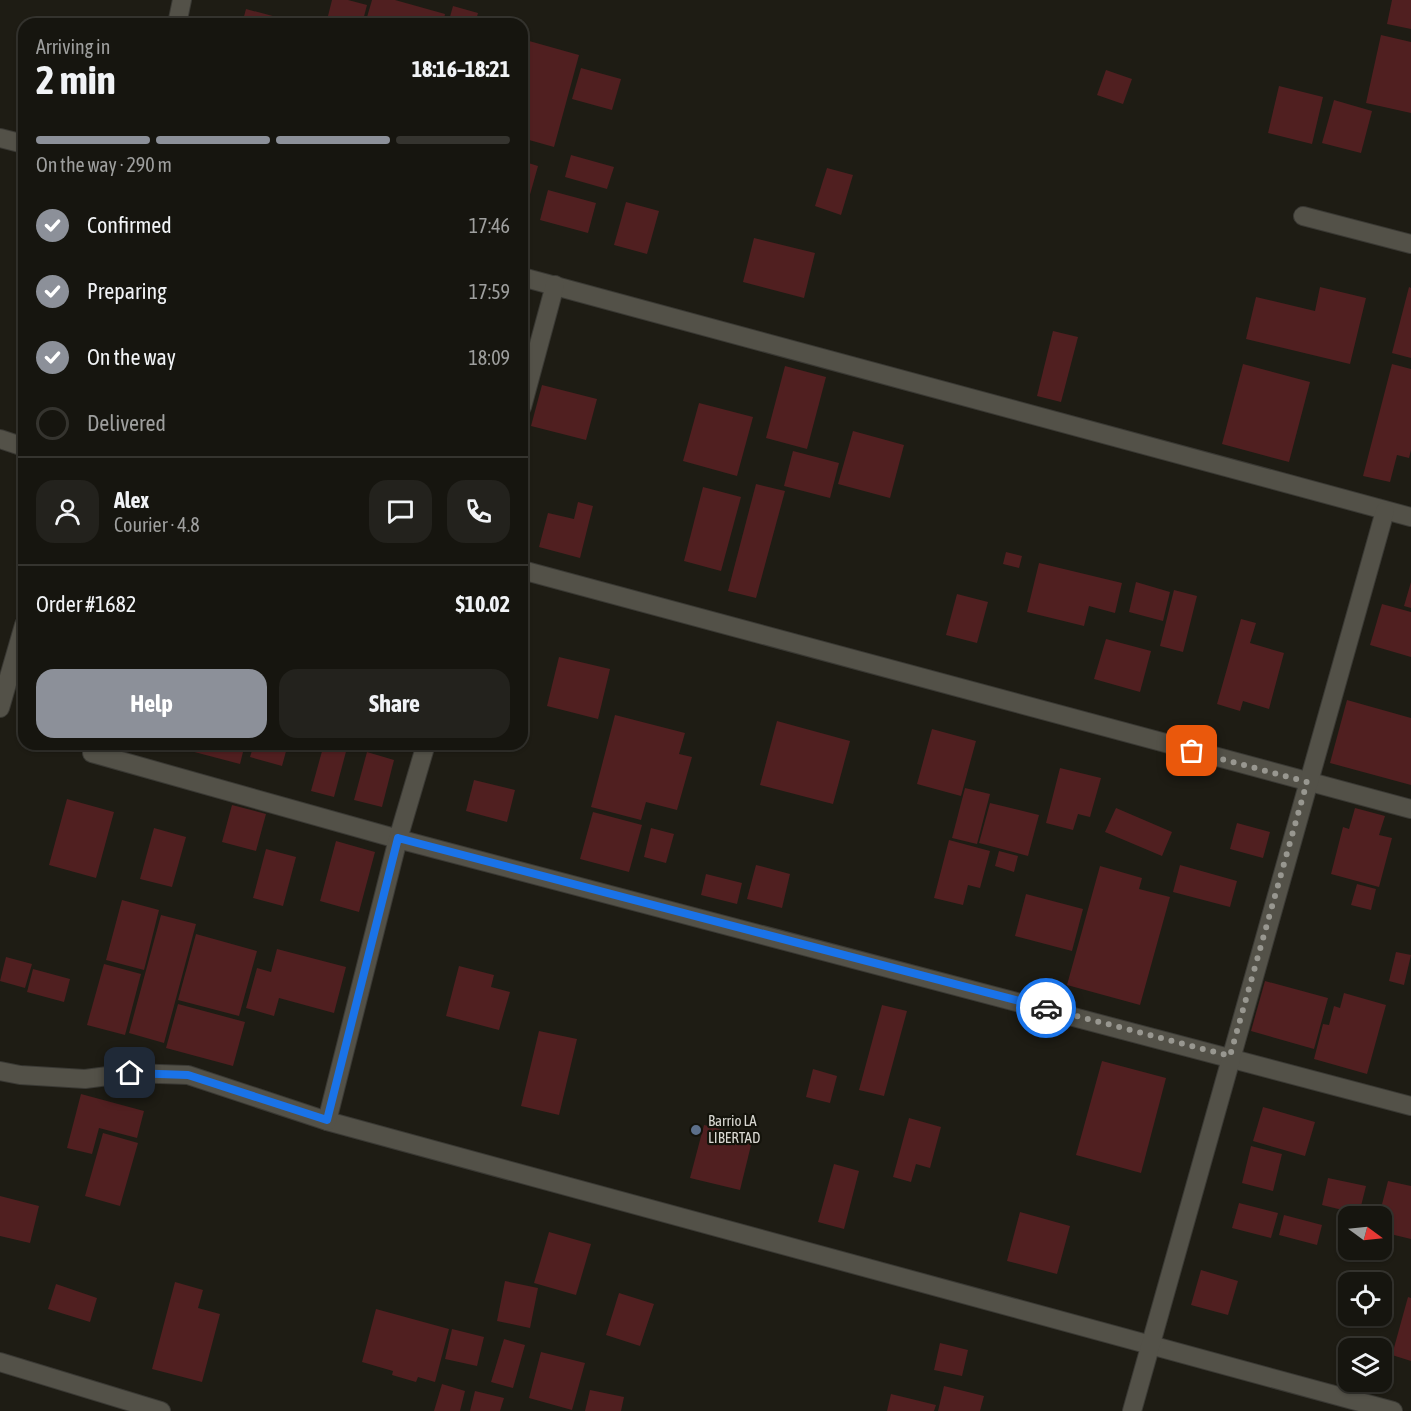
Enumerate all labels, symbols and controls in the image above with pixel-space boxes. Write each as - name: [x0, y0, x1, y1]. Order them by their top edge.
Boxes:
- text: Arriving in: [36, 35, 110, 58]
- text: 18:16–18:21: [412, 56, 510, 82]
- text: 2 min: [36, 58, 116, 102]
- text: On the way · 290 m: [36, 153, 172, 176]
- icon: check: [36, 209, 69, 242]
- text: Confirmed: [87, 212, 172, 238]
- text: 17:46: [469, 214, 510, 237]
- icon: check: [36, 275, 69, 308]
- text: Preparing: [87, 278, 167, 304]
- text: 17:59: [469, 280, 510, 303]
- icon: check: [36, 341, 69, 374]
- text: On the way: [87, 344, 176, 370]
- text: 18:09: [468, 346, 510, 369]
- text: Delivered: [87, 410, 166, 436]
- button: person: [36, 480, 99, 543]
- button: chat: [369, 480, 432, 543]
- button: phone: [447, 480, 510, 543]
- text: Alex: [114, 487, 149, 513]
- text: Courier · 4.8: [114, 513, 200, 536]
- text: Order #1682: [36, 591, 136, 617]
- text: $10.02: [455, 591, 510, 617]
- button: Help: [36, 669, 267, 738]
- button: Share: [279, 669, 510, 738]
- pin: [1166, 725, 1217, 776]
- icon: bag: [1175, 734, 1208, 767]
- courier: [1016, 978, 1076, 1038]
- icon: car: [1030, 992, 1063, 1025]
- pin: [104, 1047, 155, 1098]
- icon: home: [113, 1056, 146, 1089]
- place label: Barrio LA LIBERTAD: [708, 1112, 760, 1146]
- marker: Barrio LA LIBERTAD: [689, 1123, 703, 1137]
- north arrow: [1338, 1206, 1392, 1260]
- map controls: [1338, 1206, 1392, 1392]
- button: locate: [1338, 1272, 1392, 1326]
- button: layers: [1338, 1338, 1392, 1392]

